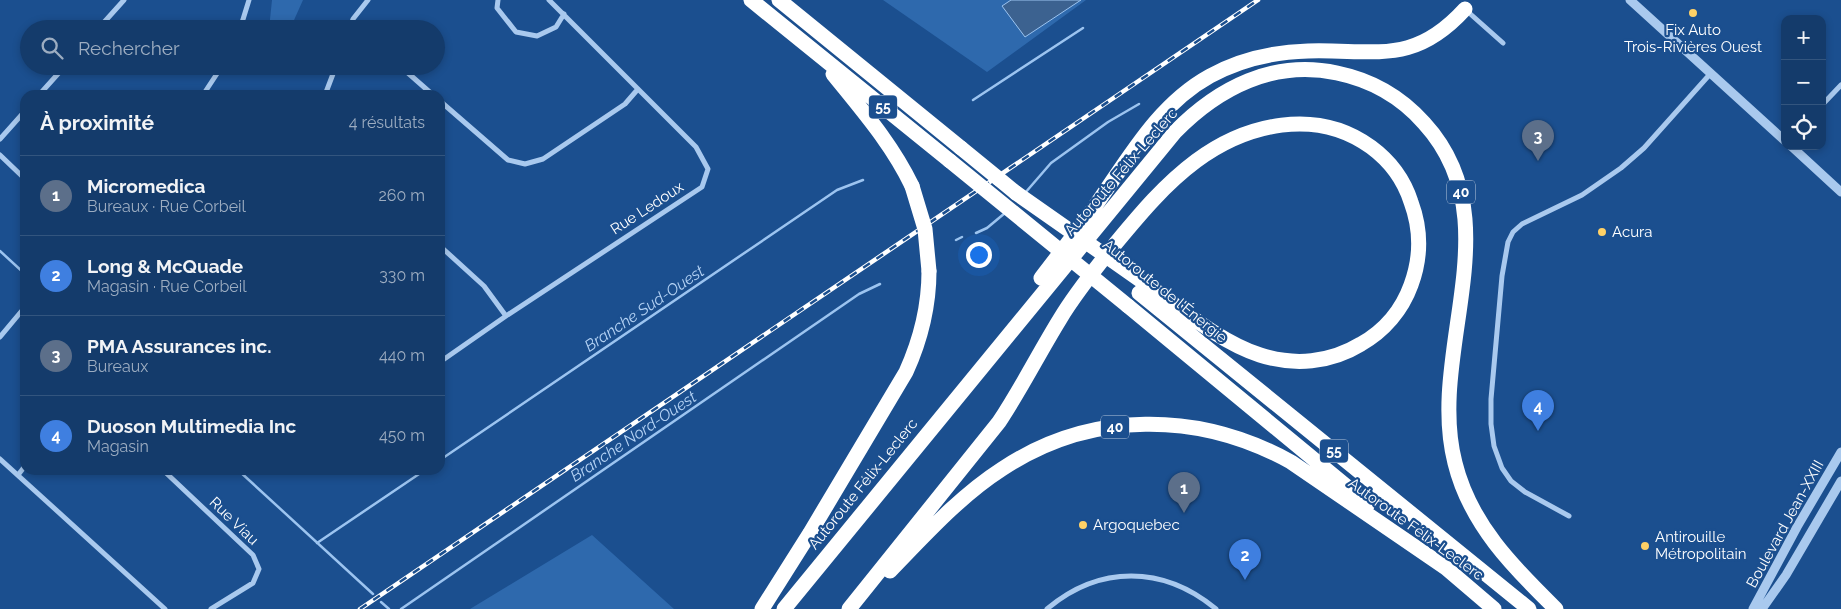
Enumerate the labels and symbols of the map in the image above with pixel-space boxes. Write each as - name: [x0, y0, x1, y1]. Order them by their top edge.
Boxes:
- marker: Fix Auto Trois-Rivières Ouest: [1687, 7, 1699, 19]
- place label: Fix Auto Trois-Rivières Ouest: [1624, 21, 1762, 56]
- road number: 55: [869, 95, 897, 118]
- street label: Autoroute Félix-Leclerc: [1061, 105, 1181, 239]
- pin: 3: [1522, 120, 1554, 161]
- street label: Rue Ledoux: [607, 178, 687, 238]
- road number: 40: [1447, 180, 1475, 203]
- place label: Acura: [1612, 223, 1652, 241]
- marker: Acura: [1596, 226, 1608, 238]
- street label: Autoroute de l'Énergie: [1099, 235, 1231, 347]
- your location: [966, 242, 992, 268]
- water label: Branche Sud-Ouest: [581, 261, 708, 356]
- water label: Branche Nord-Ouest: [567, 387, 701, 486]
- pin: 4: [1522, 390, 1554, 431]
- street label: Autoroute Félix-Leclerc: [805, 415, 921, 553]
- road number: 40: [1101, 416, 1129, 438]
- road number: 55: [1320, 440, 1348, 462]
- street label: Boulevard Jean-XXIII: [1742, 457, 1828, 591]
- pin: 1: [1168, 472, 1200, 513]
- street label: Autoroute Félix-Leclerc: [1345, 474, 1487, 584]
- street label: Rue Viau: [206, 493, 262, 549]
- place label: Argoquebec: [1093, 516, 1180, 534]
- marker: Argoquebec: [1077, 519, 1089, 531]
- place label: Antirouille Métropolitain: [1655, 528, 1746, 563]
- pin: 2: [1229, 539, 1261, 580]
- marker: Antirouille Métropolitain: [1639, 540, 1651, 552]

